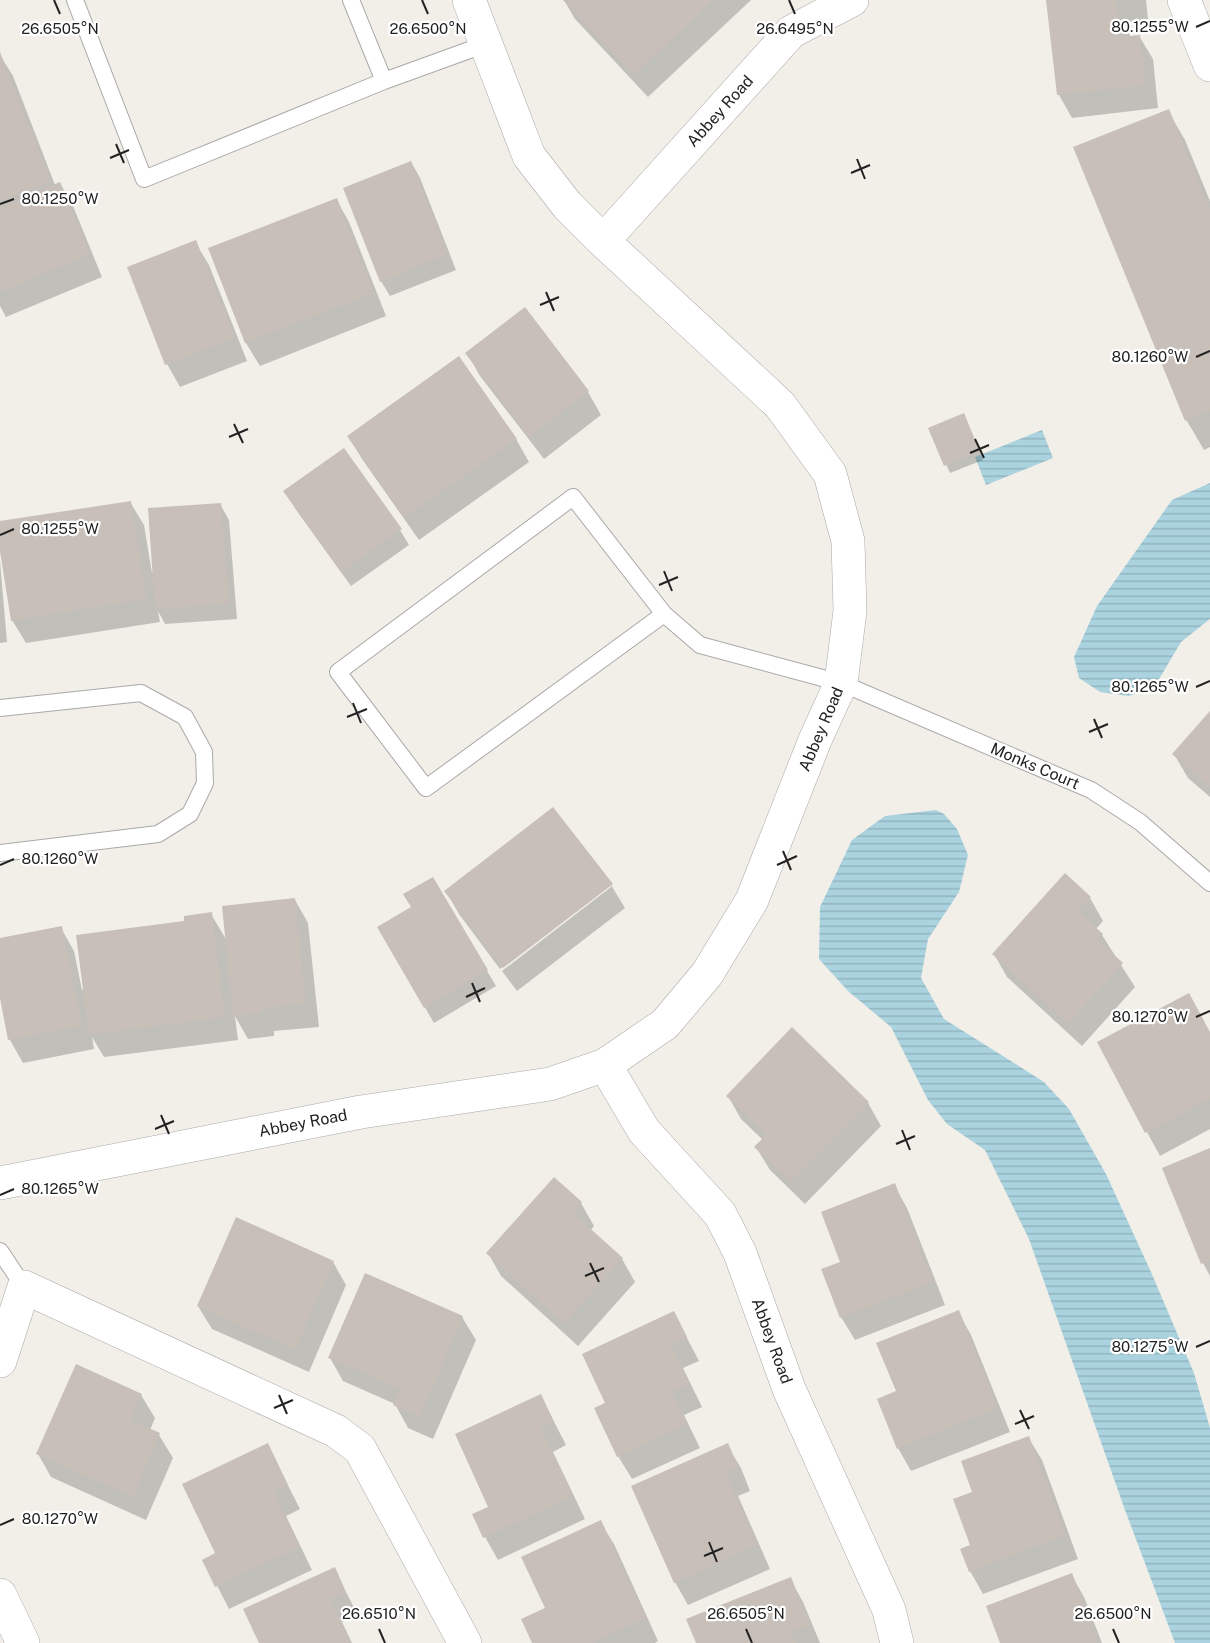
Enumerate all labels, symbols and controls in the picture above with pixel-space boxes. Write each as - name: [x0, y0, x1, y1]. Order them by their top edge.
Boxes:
- text: 80.1255°W: [1111, 18, 1189, 35]
- text: 26.6505°N: [21, 20, 99, 37]
- text: 26.6500°N: [389, 20, 467, 37]
- text: 26.6495°N: [756, 20, 834, 37]
- street label: Abbey Road: [683, 71, 757, 151]
- text: 80.1250°W: [21, 190, 99, 207]
- text: 80.1260°W: [1112, 348, 1188, 365]
- text: 80.1255°W: [21, 520, 99, 537]
- text: 80.1265°W: [1111, 678, 1189, 695]
- street label: Abbey Road: [795, 684, 847, 774]
- street label: Monks Court: [988, 739, 1082, 793]
- text: 80.1260°W: [22, 850, 98, 867]
- text: 80.1270°W: [1112, 1008, 1188, 1025]
- street label: Abbey Road: [257, 1105, 349, 1141]
- text: 80.1265°W: [21, 1180, 99, 1197]
- street label: Abbey Road: [748, 1296, 796, 1386]
- text: 80.1275°W: [1111, 1338, 1189, 1355]
- text: 80.1270°W: [22, 1510, 98, 1527]
- text: 26.6510°N: [342, 1605, 416, 1622]
- text: 26.6505°N: [707, 1605, 785, 1622]
- text: 26.6500°N: [1074, 1605, 1152, 1622]

